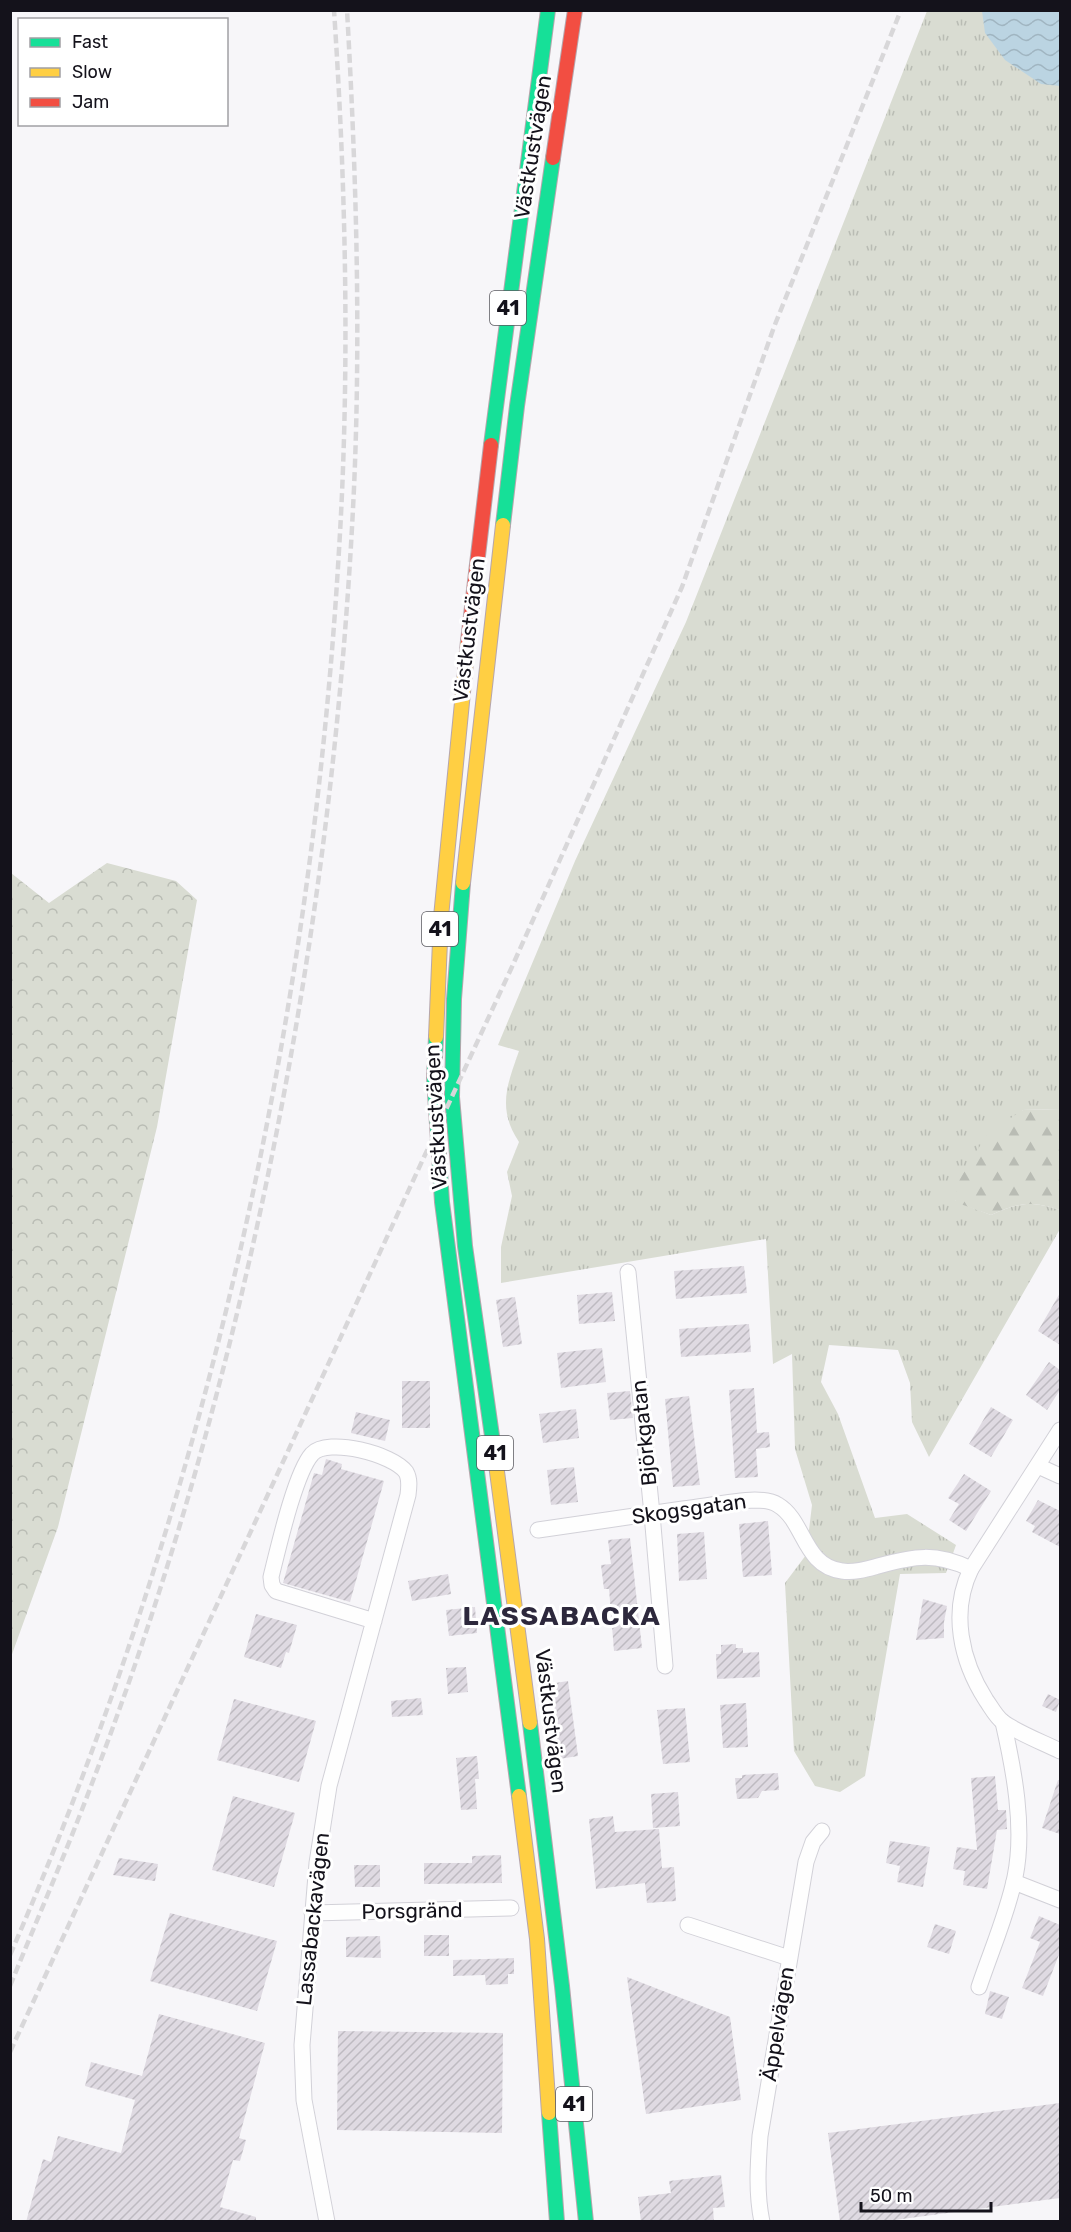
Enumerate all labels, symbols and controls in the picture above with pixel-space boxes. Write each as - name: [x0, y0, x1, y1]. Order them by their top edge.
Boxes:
- legend: [18, 18, 228, 126]
- text: Fast: [72, 31, 108, 53]
- text: Slow: [72, 61, 112, 83]
- street label: Västkustvägen: [509, 73, 556, 221]
- text: Jam: [72, 91, 109, 113]
- road number: 41: [490, 291, 526, 325]
- street label: Västkustvägen: [447, 556, 490, 704]
- road number: 41: [422, 912, 458, 946]
- street label: Västkustvägen: [419, 1044, 452, 1190]
- street label: Björkgatan: [626, 1379, 661, 1487]
- road number: 41: [477, 1436, 513, 1470]
- street label: Skogsgatan: [630, 1488, 748, 1529]
- district label: LASSABACKA: [463, 1600, 661, 1632]
- street label: Västkustvägen: [530, 1647, 573, 1795]
- street label: Lassabackavägen: [291, 1831, 334, 2007]
- street label: Porsgränd: [361, 1897, 463, 1924]
- street label: Äppelvägen: [756, 1965, 799, 2083]
- road number: 41: [556, 2087, 592, 2121]
- scale bar: [861, 2175, 992, 2213]
- text: 50 m: [870, 2185, 913, 2207]

